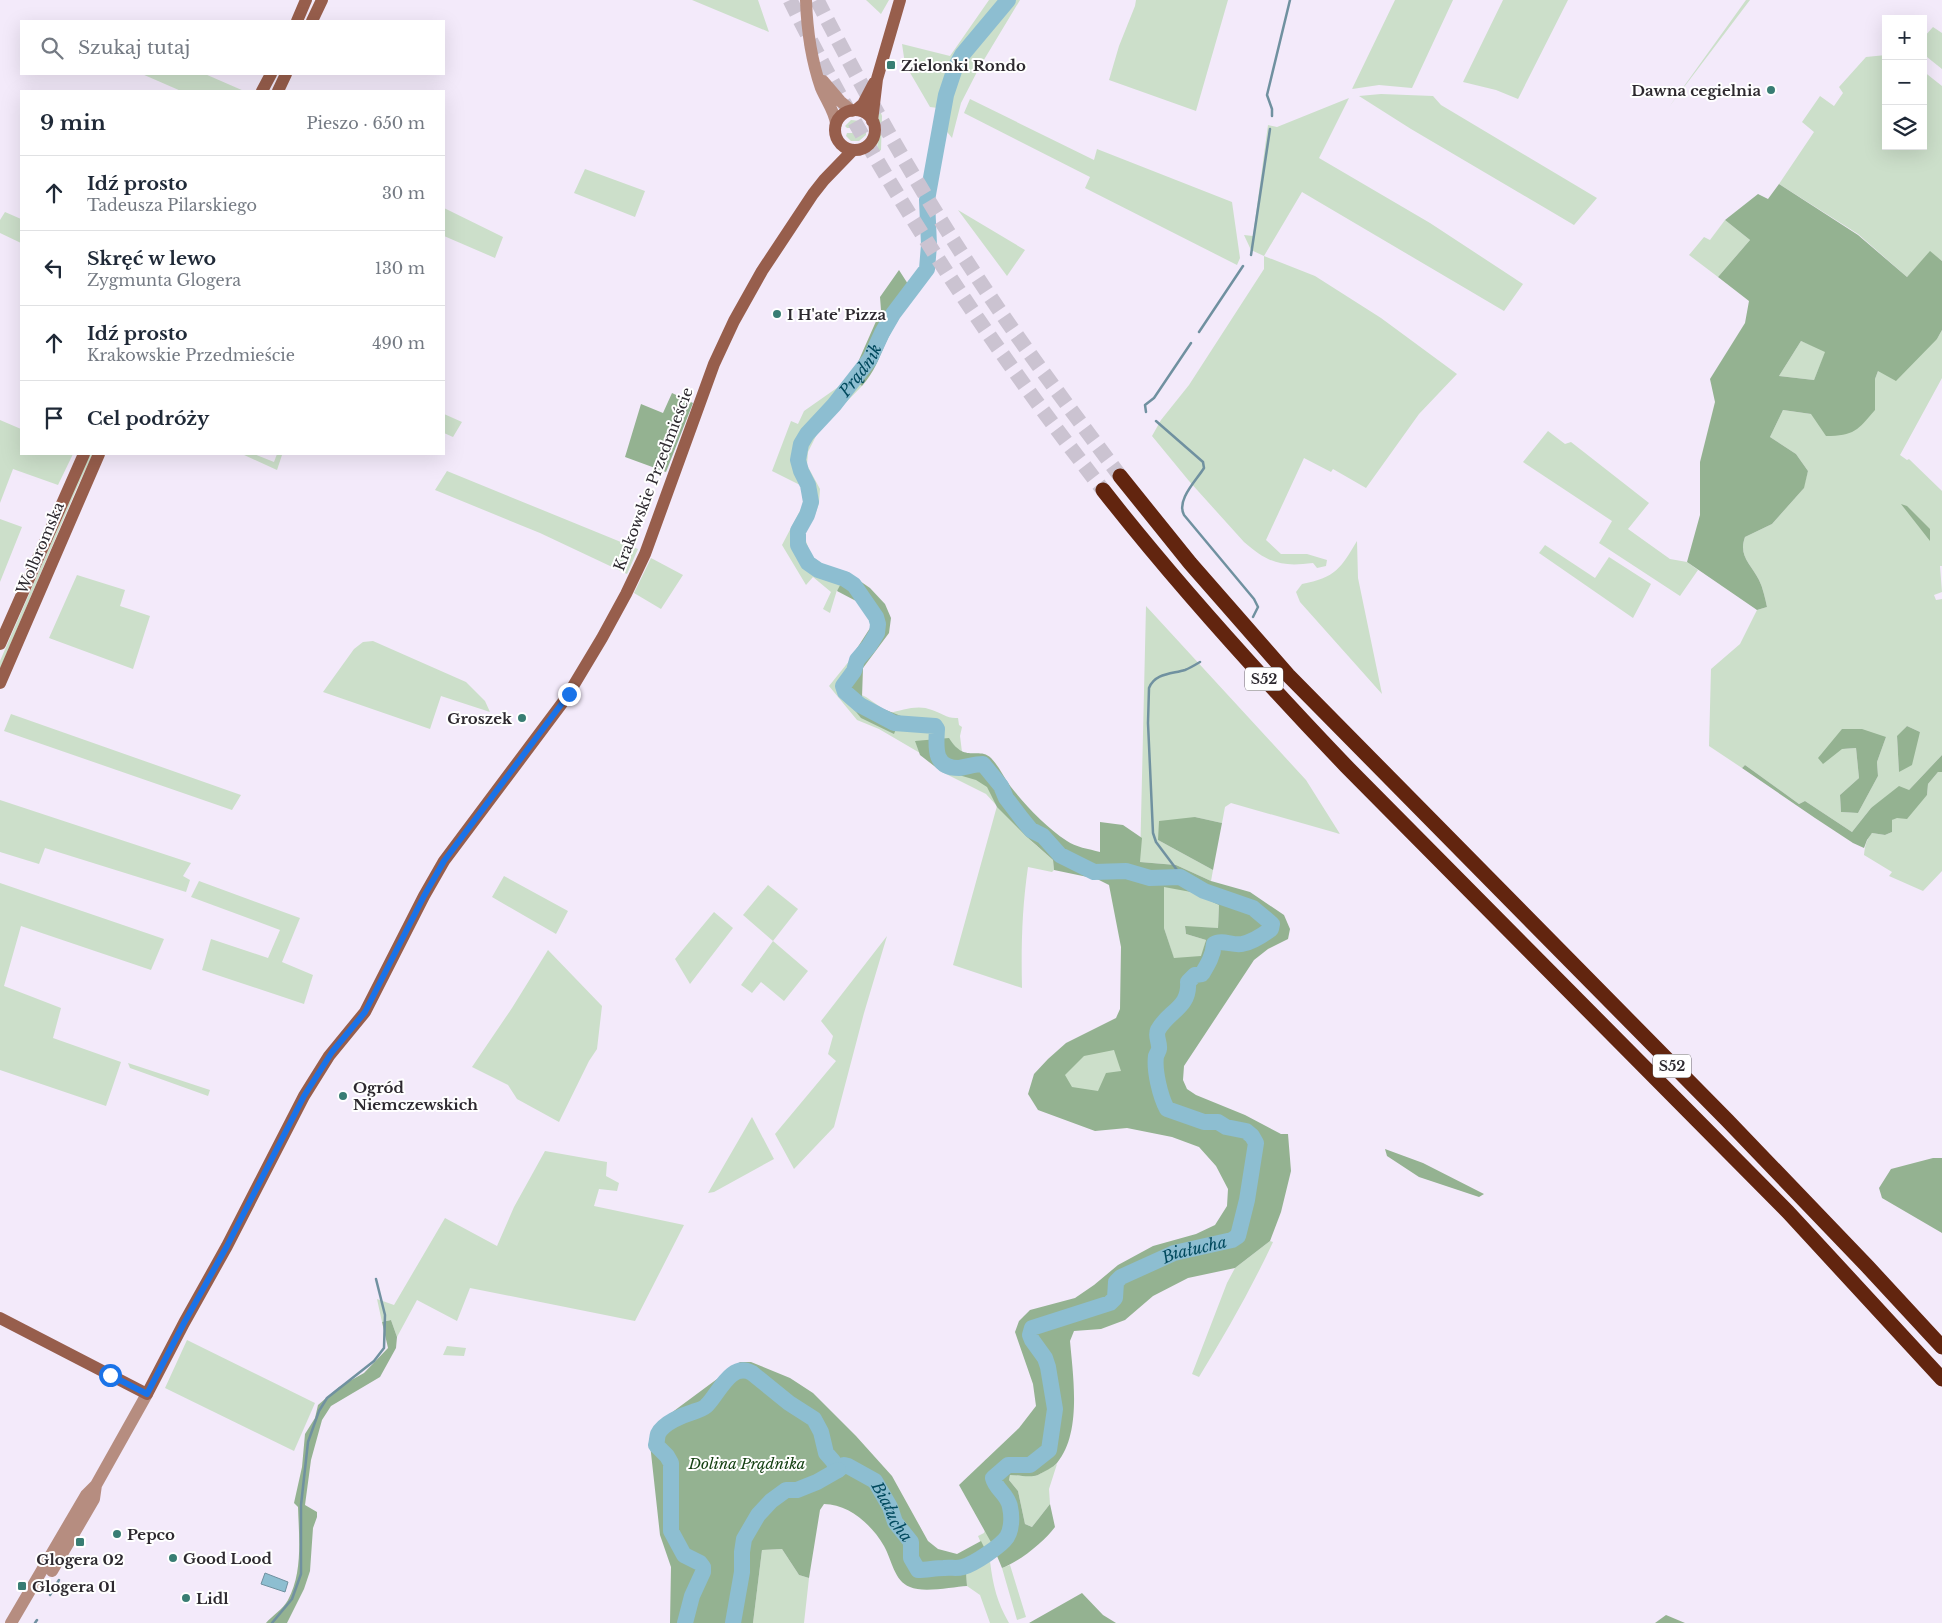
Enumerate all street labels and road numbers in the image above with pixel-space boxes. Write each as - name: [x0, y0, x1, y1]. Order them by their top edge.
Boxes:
- street label: Krakowskie Przedmieście: [609, 385, 697, 573]
- street label: Wolbromska: [12, 498, 68, 598]
- road number: S52: [1245, 668, 1283, 691]
- road number: S52: [1653, 1054, 1691, 1078]

